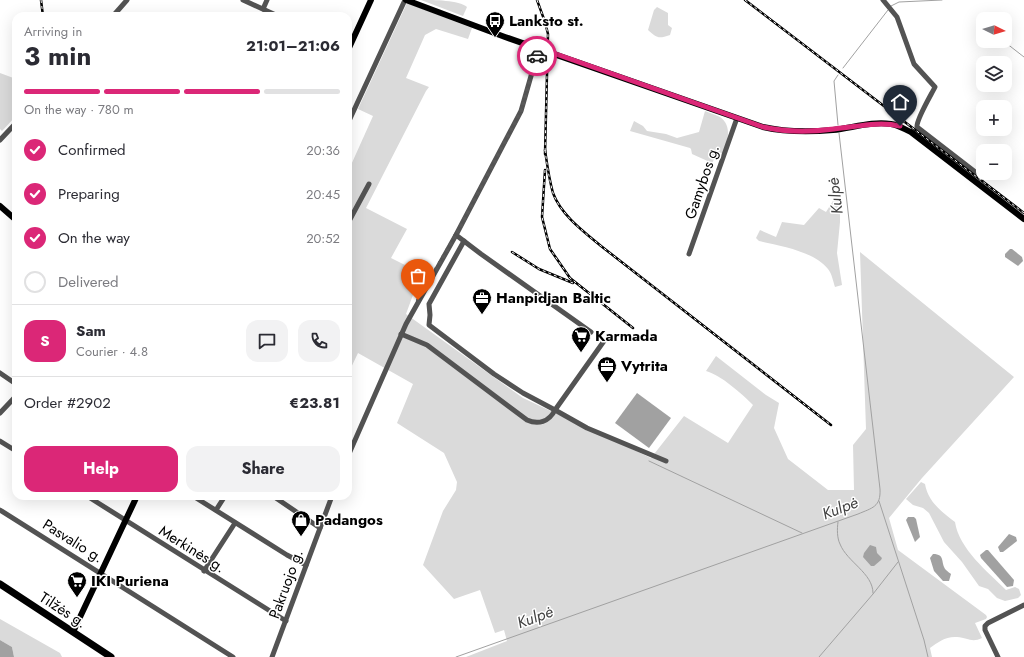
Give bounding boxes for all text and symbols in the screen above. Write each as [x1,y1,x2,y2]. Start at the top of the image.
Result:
bus stop icon: Lanksto st. [484,10,506,38]
place label: Lanksto st. [509,10,584,32]
north arrow [976,12,1012,48]
map controls [976,12,1012,180]
text: Arriving in [24,22,82,41]
text: 21:01–21:06 [246,35,340,57]
courier [517,36,557,76]
text: 3 min [24,37,91,75]
icon: car [526,45,548,67]
button: layers [976,56,1012,92]
pin [883,85,917,126]
icon: home [889,91,911,113]
text: On the way · 780 m [24,100,134,119]
button: + [976,100,1012,136]
icon: check [24,139,46,161]
text: Confirmed [58,139,126,161]
text: 20:36 [306,141,340,160]
street label: Gamybos g. [679,142,725,222]
button: − [976,144,1012,180]
water label: Kulpė [821,176,849,216]
icon: check [24,183,46,205]
text: Preparing [58,183,120,205]
text: 20:45 [306,185,340,204]
icon: check [24,227,46,249]
text: On the way [58,227,130,249]
text: 20:52 [306,229,340,248]
pin [401,259,435,300]
icon: bag [407,265,429,287]
text: Delivered [58,271,119,293]
office icon: Hanpidjan Baltic [471,287,493,315]
place label: Hanpidjan Baltic [496,287,611,309]
text: Sam [76,320,106,342]
button: chat [246,320,288,362]
button: phone [298,320,340,362]
supermarket icon: Karmada [570,325,592,353]
place label: Karmada [595,325,657,347]
text: S [40,330,50,352]
text: Courier · 4.8 [76,342,148,361]
office icon: Vytrita [596,355,618,383]
place label: Vytrita [620,355,668,377]
text: Order #2902 [24,392,111,414]
text: €23.81 [289,392,340,414]
button: Help [24,446,178,492]
button: Share [186,446,340,492]
water label: Kulpė [819,491,861,525]
shop icon: Padangos [290,509,312,537]
place label: Padangos [315,509,383,531]
street label: Pasvalio g. [38,514,108,568]
street label: Merkinės g. [154,520,230,578]
street label: Pakruojo g. [263,546,309,622]
supermarket icon: IKI Puriena [66,570,88,598]
place label: IKI Puriena [91,570,169,592]
street label: Tilžės g. [35,587,91,633]
water label: Kulpė [514,600,556,634]

